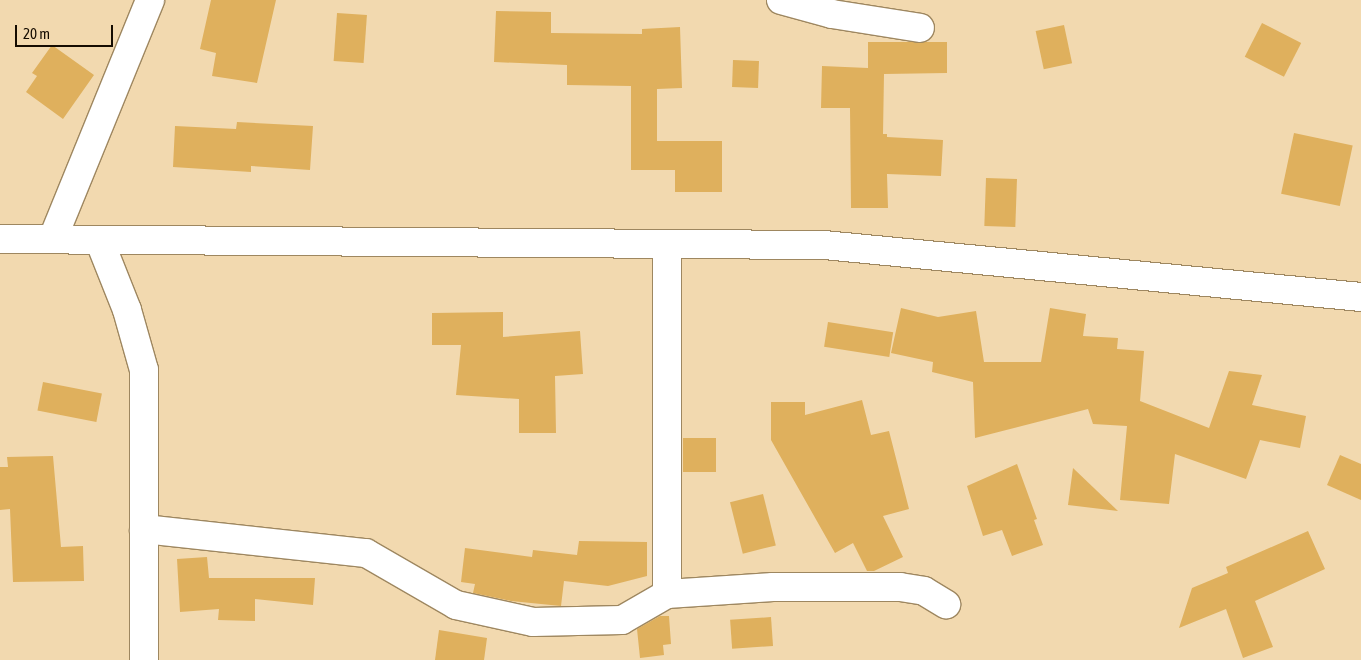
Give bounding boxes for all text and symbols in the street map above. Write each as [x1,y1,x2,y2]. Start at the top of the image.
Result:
scale bar [18,15,115,47]
text: 20 m [23,25,50,42]

